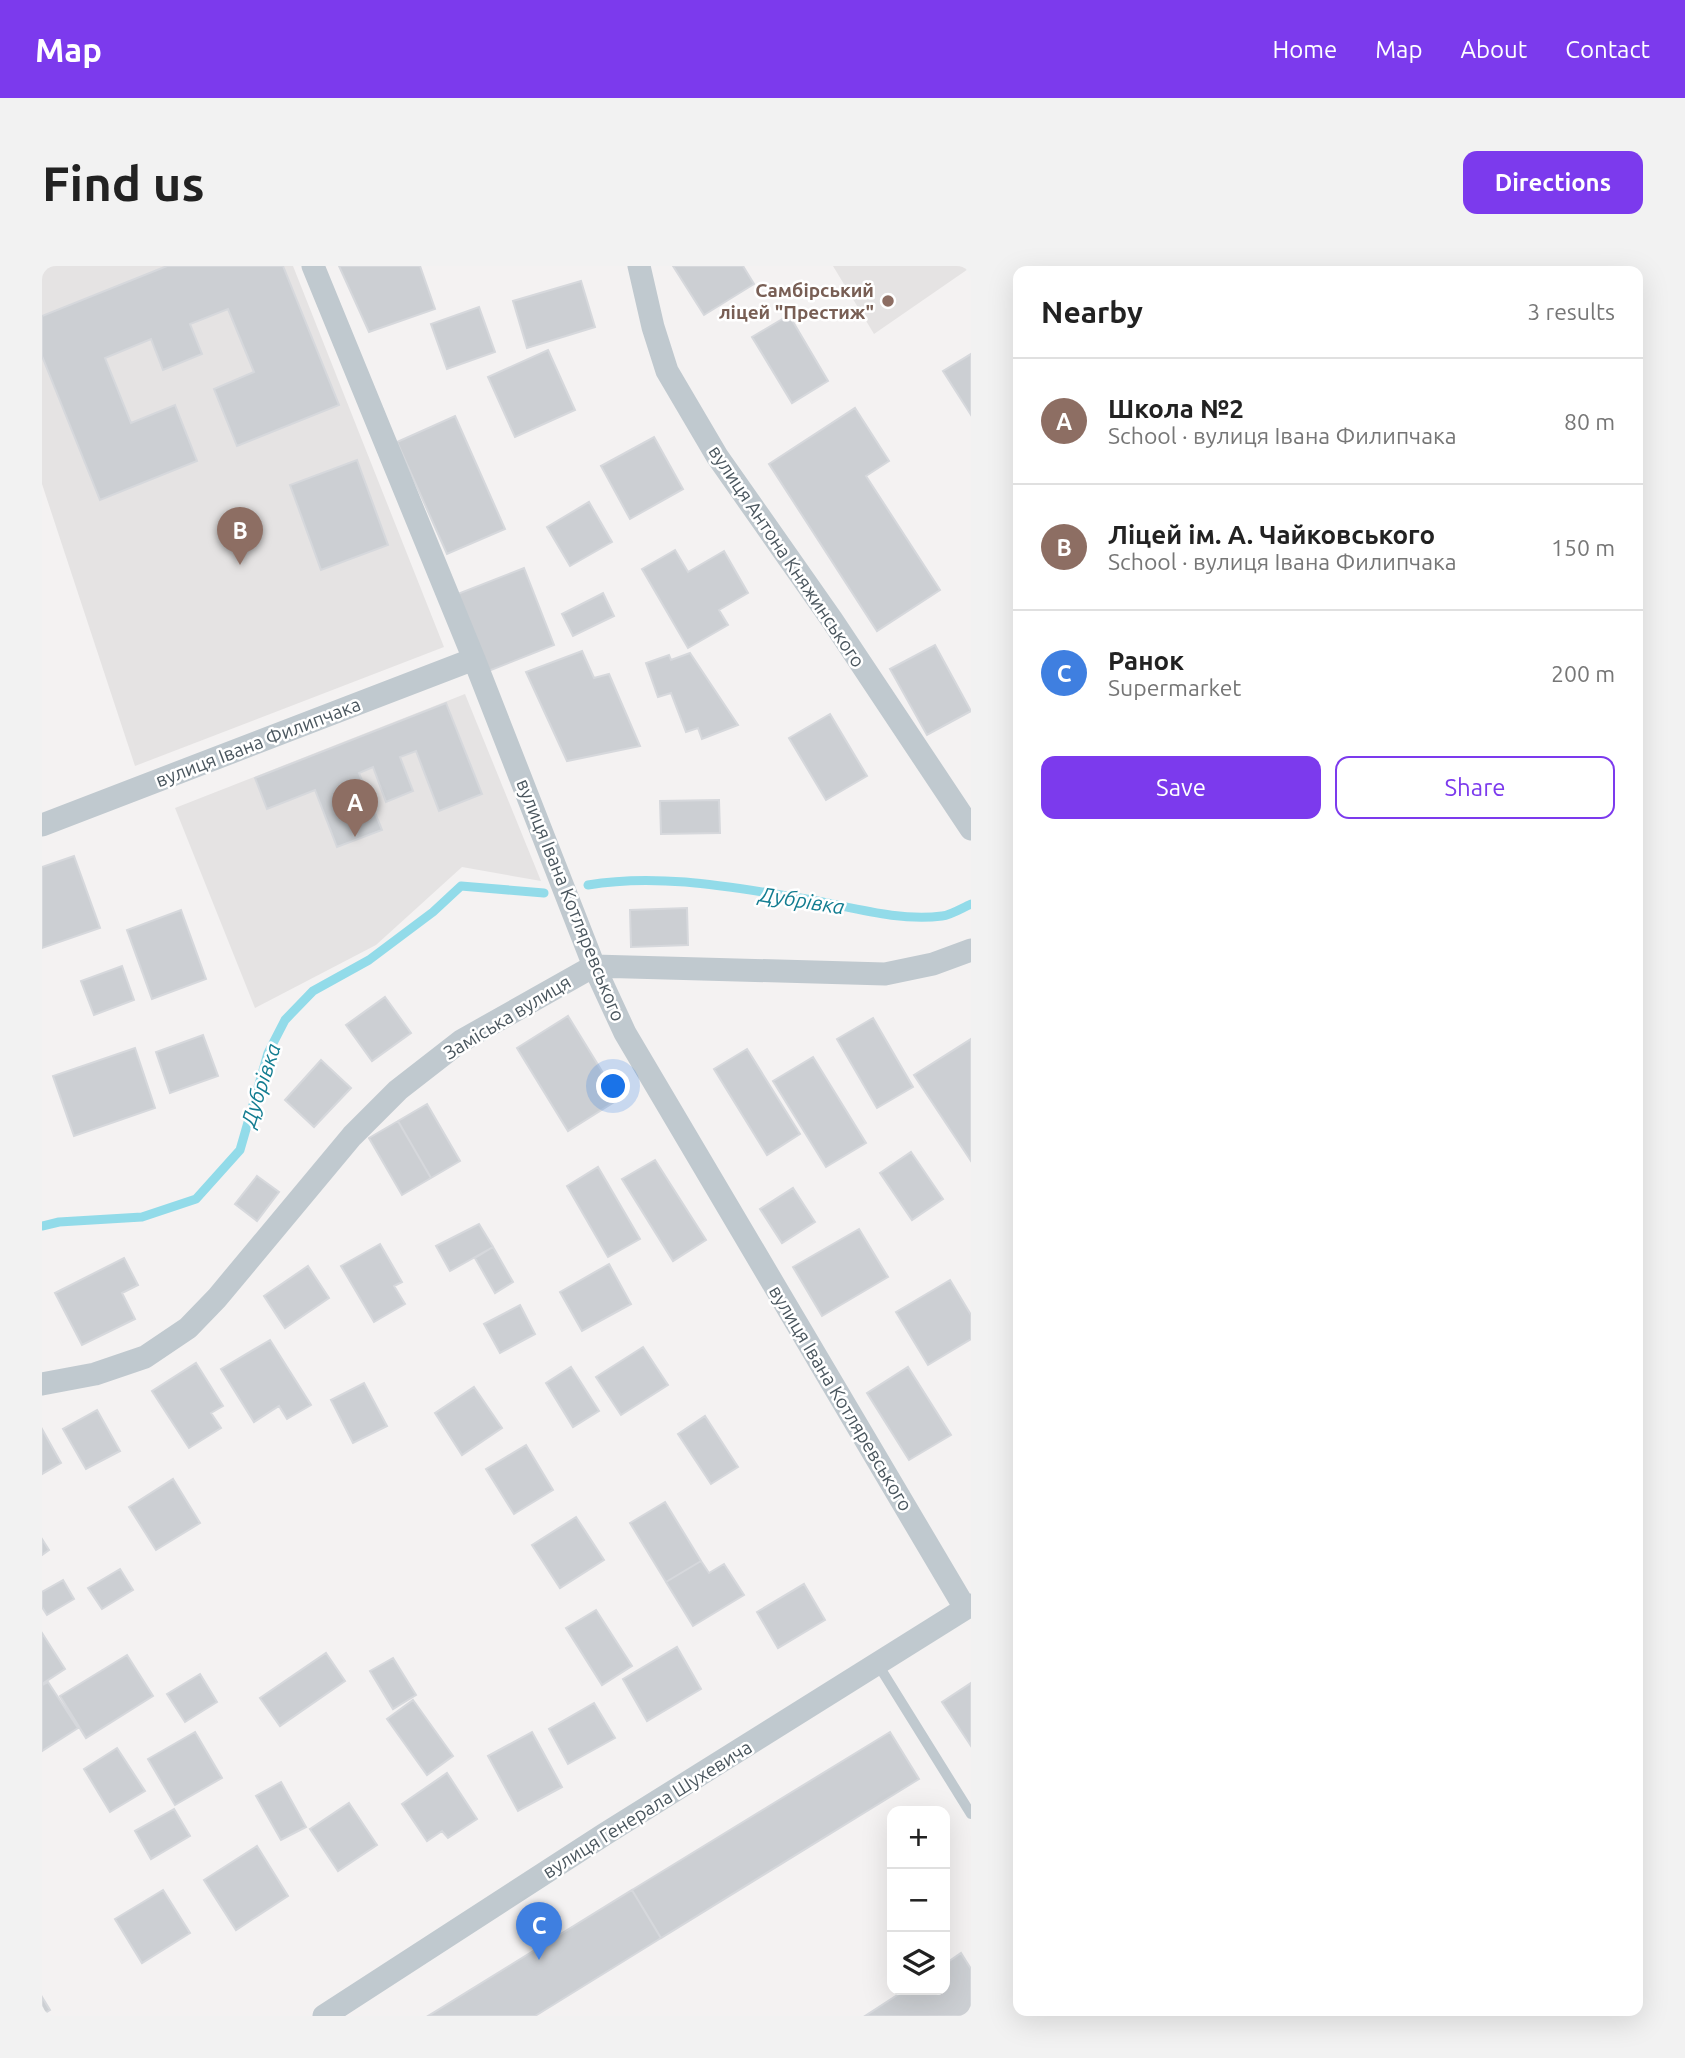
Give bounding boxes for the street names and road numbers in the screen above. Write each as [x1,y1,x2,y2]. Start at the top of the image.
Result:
street label: вулиця Антона Княжинського [704,441,870,671]
street label: вулиця Івана Филипчака [152,693,364,791]
street label: вулиця Івана Котляревського [512,776,630,1024]
street label: Заміська вулиця [439,970,575,1064]
street label: вулиця Івана Котляревського [765,1281,917,1515]
street label: вулиця Генерала Шухевича [538,1735,756,1883]

